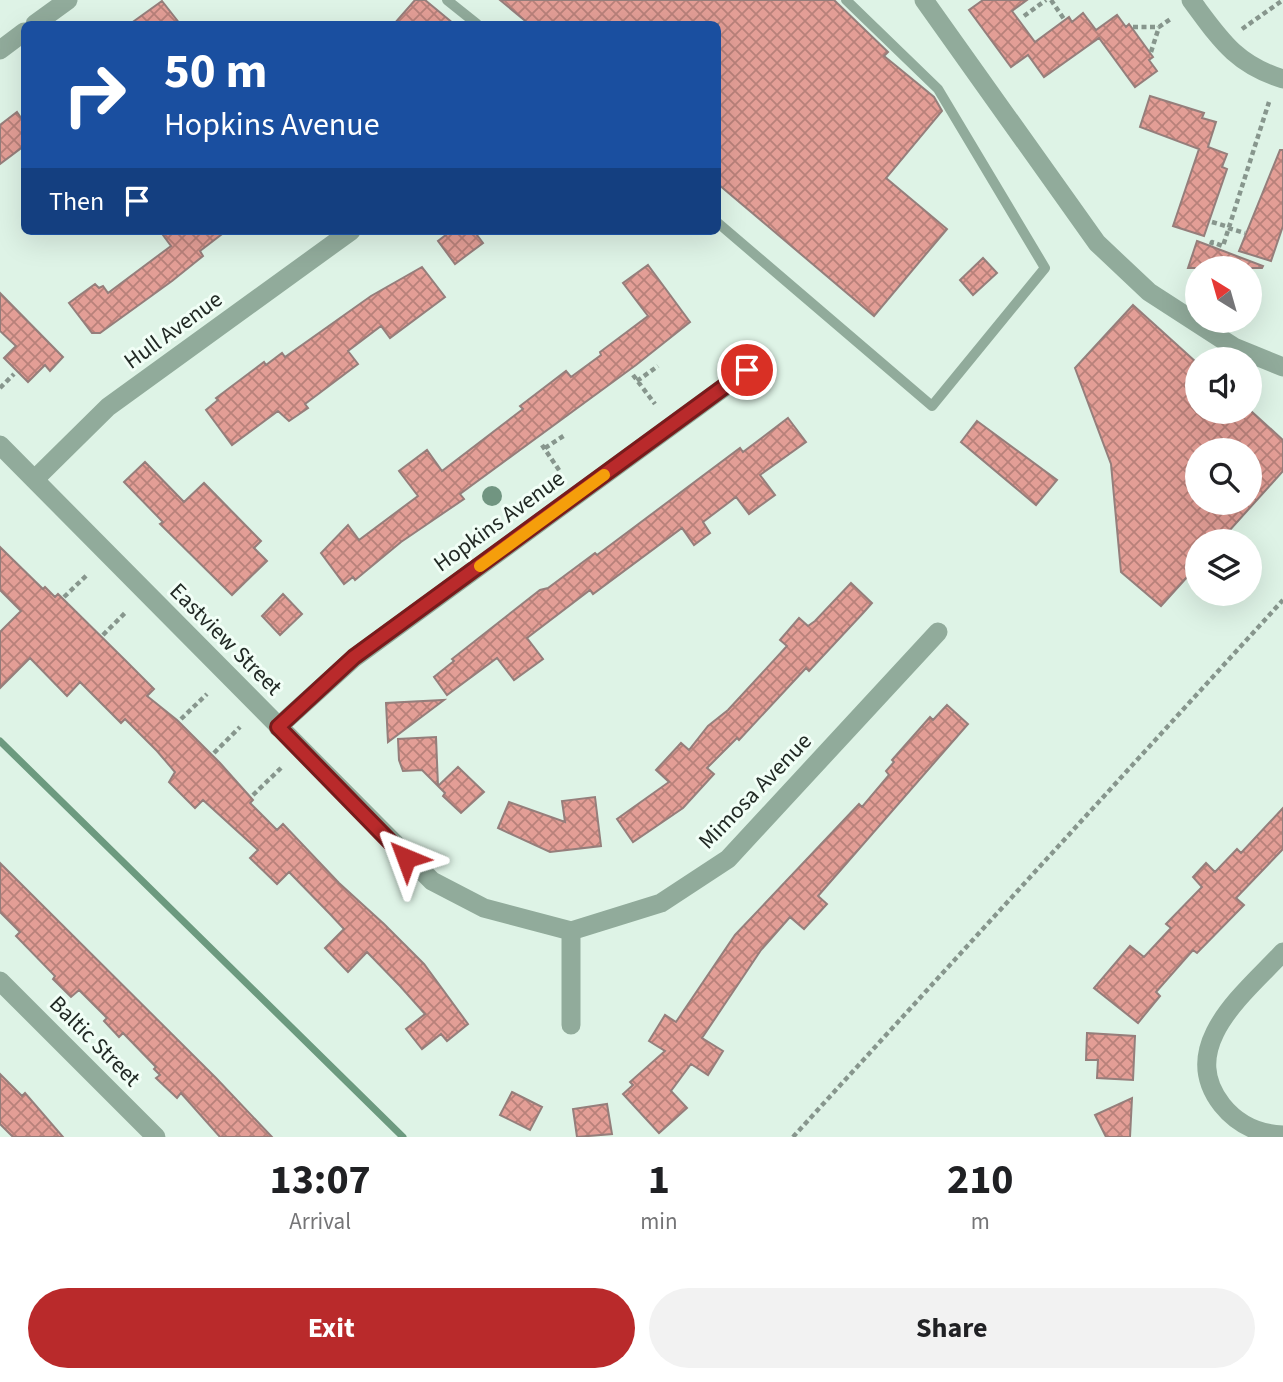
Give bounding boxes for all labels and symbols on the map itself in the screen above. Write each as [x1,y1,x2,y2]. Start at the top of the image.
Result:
north arrow [1185,256,1262,332]
street label: Hull Avenue [117,283,229,377]
pin [717,340,777,400]
street label: Hopkins Avenue [427,462,571,580]
street label: Eastview Street [162,575,290,703]
street label: Mimosa Avenue [691,725,819,857]
position arrow [369,821,443,895]
street label: Baltic Street [42,988,148,1094]

